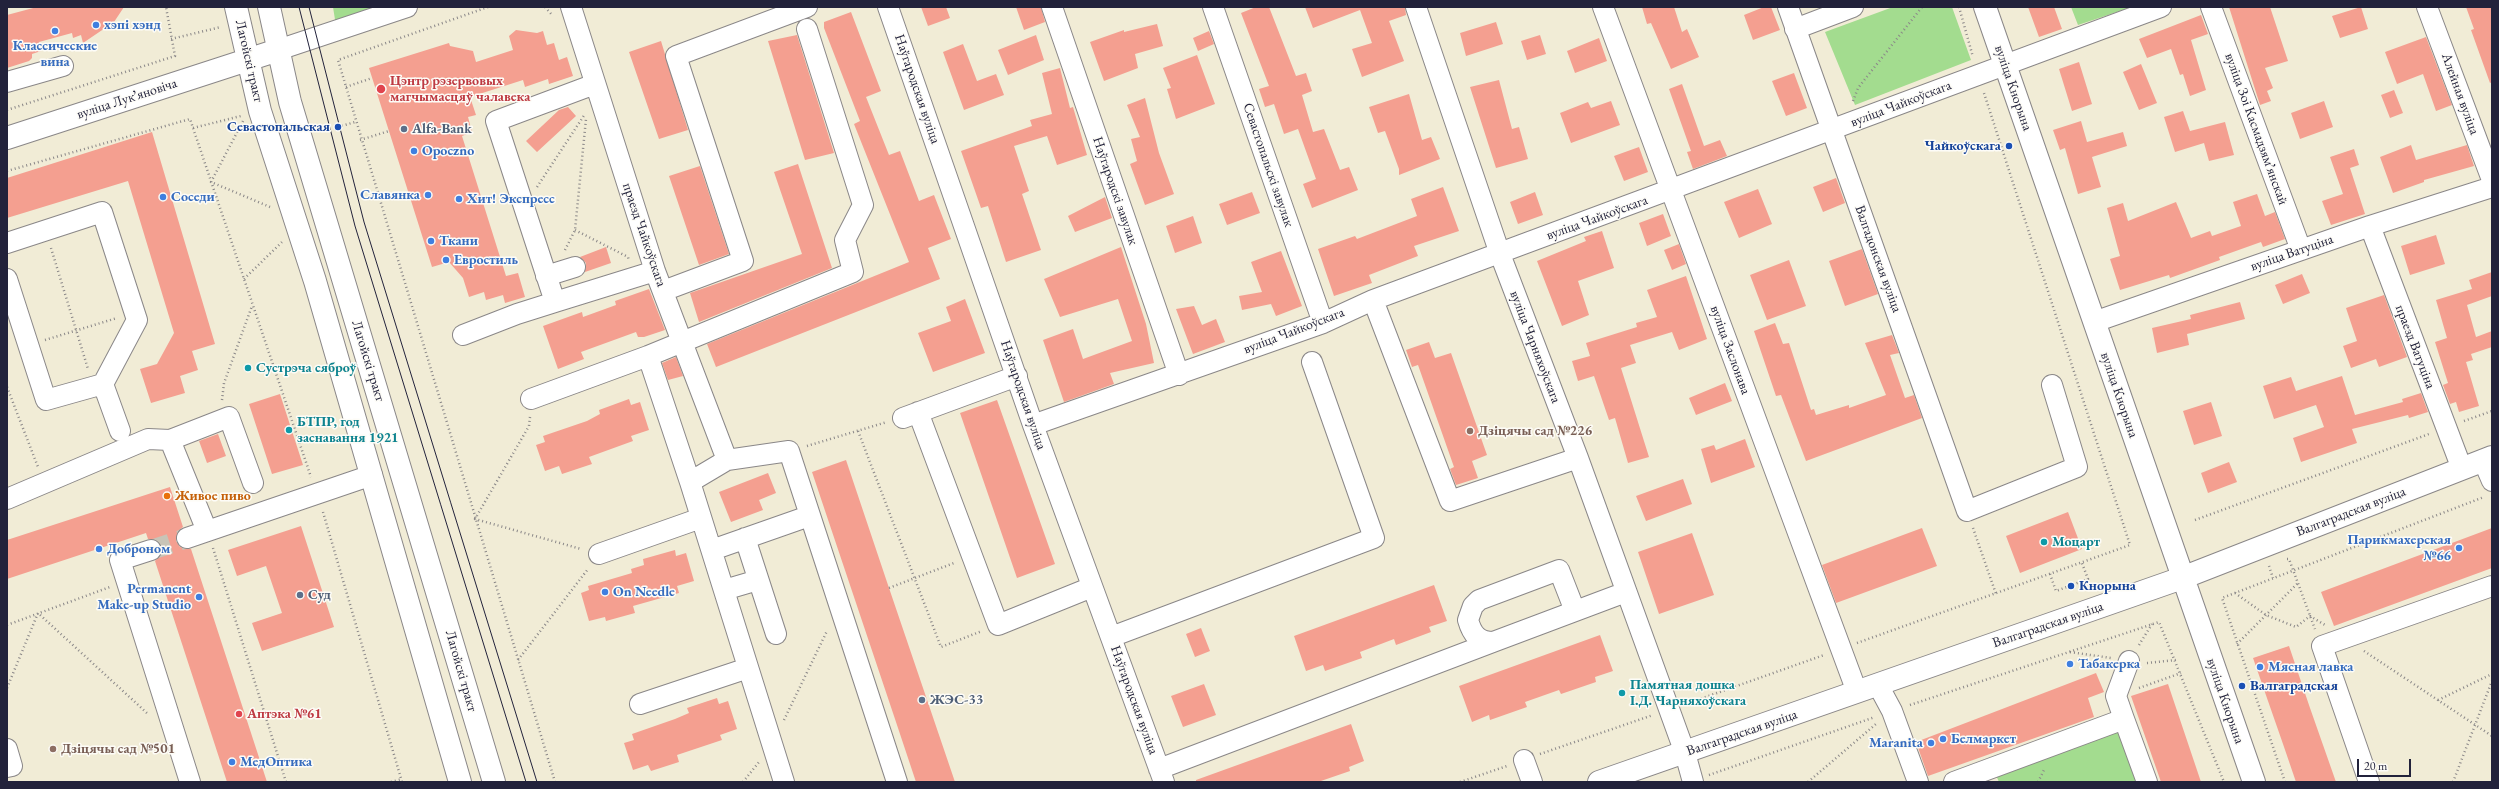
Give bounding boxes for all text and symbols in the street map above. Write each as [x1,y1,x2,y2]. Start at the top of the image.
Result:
place label: хэпі хэнд [104,17,161,33]
street label: Лагойскі тракт [231,18,267,104]
marker: хэпі хэнд [91,20,101,30]
marker: Классические вина [50,26,60,36]
street label: Наўгародская вуліца [890,32,944,146]
place label: Классические вина [13,38,97,70]
street label: вуліца Кнорына [1990,43,2036,133]
street label: вуліца Зоі Касмадзямʼянскай [2221,51,2291,207]
street label: Алейная вуліца [2437,51,2483,137]
place label: Цэнтр рэзервовых магчымасцяў чалавека [390,73,530,106]
street label: вуліца Лукʼяновіча [75,75,179,123]
street label: вуліца Чайкоўскага [1848,77,1954,131]
marker: Цэнтр рэзервовых магчымасцяў чалавека [375,83,387,95]
street label: Севастопальскі завулак [1239,101,1297,229]
place label: Севастопальская [227,119,330,135]
place label: Alfa-Bank [412,121,472,137]
marker: Севастопальская [333,122,343,132]
marker: Alfa-Bank [399,124,409,134]
street label: Наўгародскі завулак [1089,135,1141,247]
place label: Чайкоўскага [1925,138,2001,154]
marker: Чайкоўскага [2004,141,2014,151]
place label: Opoczno [422,143,474,159]
marker: Opoczno [409,146,419,156]
street label: праезд Чайкоўскага [618,181,670,289]
place label: Славянка [360,187,420,203]
place label: Соседи [171,189,215,205]
marker: Славянка [423,190,433,200]
place label: Хит! Экспресс [467,191,555,207]
marker: Соседи [158,192,168,202]
street label: вуліца Чайкоўскага [1544,192,1650,244]
marker: Хит! Экспресс [454,194,464,204]
street label: Валгадонская вуліца [1851,203,1905,315]
street label: вуліца Ватуціна [2248,231,2336,275]
place label: Ткани [439,233,478,249]
marker: Ткани [426,236,436,246]
place label: Евростиль [454,252,518,268]
marker: Евростиль [441,255,451,265]
street label: вуліца Чарняхоўскага [1506,288,1564,406]
street label: вуліца Заслонава [1706,303,1754,397]
street label: праезд Ватуціна [2391,303,2439,391]
street label: вуліца Чайкоўскага [1241,304,1347,358]
street label: Лагойскі тракт [348,318,388,404]
street label: Наўгародская вуліца [996,338,1050,452]
street label: вуліца Кнорына [2096,350,2142,440]
place label: Сустрэча сяброў [256,360,356,376]
marker: Сустрэча сяброў [243,363,253,373]
place label: БТПР, год заснавання 1921 [297,414,398,446]
place label: Дзіцячы сад №226 [1478,423,1592,439]
marker: БТПР, год заснавання 1921 [284,425,294,435]
marker: Дзіцячы сад №226 [1465,426,1475,436]
street label: Валгаградская вуліца [2294,483,2408,541]
place label: Живое пиво [175,488,251,504]
marker: Живое пиво [162,491,172,501]
place label: Парикмахерская №66 [2347,532,2451,564]
place label: Моцарт [2052,534,2100,550]
marker: Моцарт [2039,537,2049,547]
place label: Доброном [107,541,170,557]
marker: Парикмахерская №66 [2454,543,2464,553]
marker: Доброном [94,544,104,554]
place label: Кнорына [2079,578,2136,594]
place label: Permanent Make-up Studio [97,581,191,614]
marker: Кнорына [2066,581,2076,591]
place label: On Needle [613,584,675,600]
place label: Суд [308,587,331,603]
marker: On Needle [600,587,610,597]
marker: Суд [295,590,305,600]
marker: Permanent Make-up Studio [194,592,204,602]
street label: Валгаградская вуліца [1990,598,2106,652]
street label: Лагойскі тракт [441,628,481,714]
street label: Наўгародская вуліца [1106,643,1162,757]
place label: Табакерка [2078,656,2140,672]
street label: вуліца Кнорына [2202,656,2248,746]
marker: Табакерка [2065,659,2075,669]
place label: Мясная лавка [2268,659,2353,675]
marker: Мясная лавка [2255,662,2265,672]
place label: Памятная дошка І.Д. Чарняхоўскага [1630,677,1746,710]
place label: Валгаградская [2250,678,2338,694]
marker: Валгаградская [2237,681,2247,691]
marker: Памятная дошка І.Д. Чарняхоўскага [1617,688,1627,698]
place label: ЖЭС-33 [930,692,983,708]
marker: ЖЭС-33 [917,695,927,705]
place label: Аптэка №61 [247,706,322,722]
street label: Валгаградская вуліца [1684,706,1800,760]
marker: Аптэка №61 [234,709,244,719]
place label: Белмаркет [1951,731,2016,747]
marker: Белмаркет [1938,734,1948,744]
place label: Maranita [1869,735,1923,751]
marker: Maranita [1926,738,1936,748]
place label: Дзіцячы сад №501 [61,741,175,757]
marker: Дзіцячы сад №501 [48,744,58,754]
scale bar [2359,751,2413,777]
place label: МедОптика [240,754,312,770]
marker: МедОптика [227,757,237,767]
text: 20 m [2364,758,2387,774]

